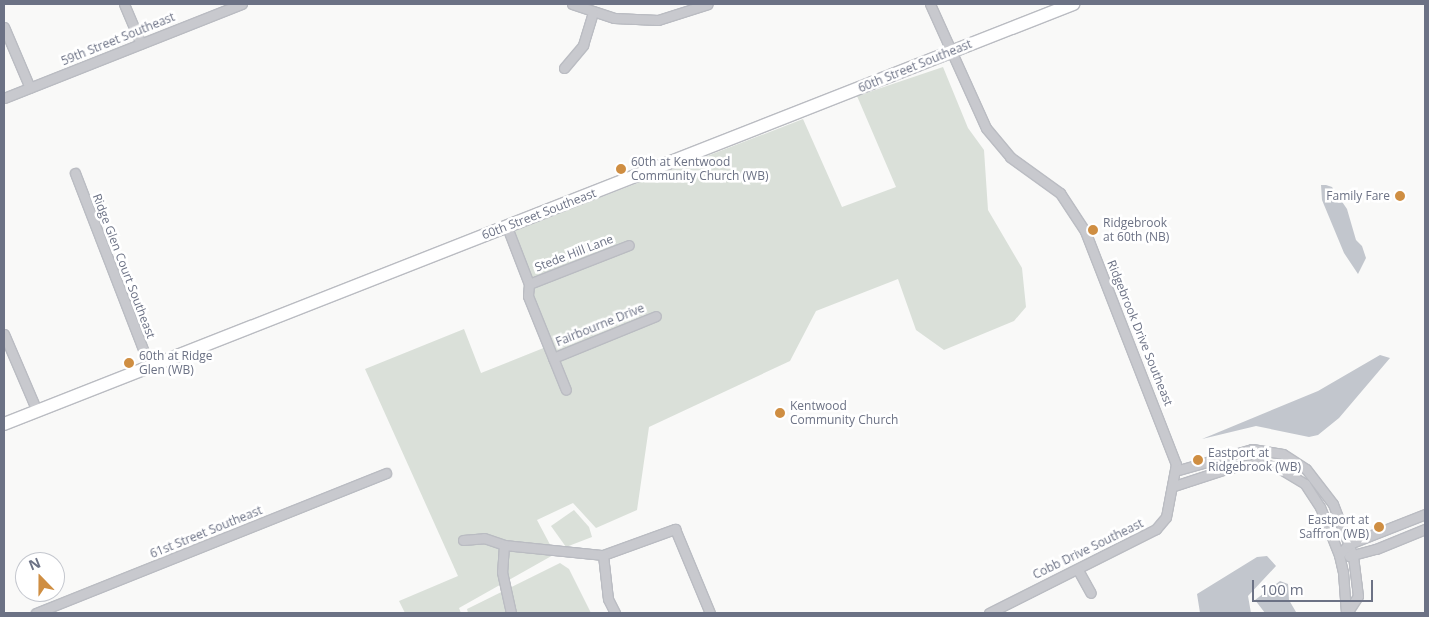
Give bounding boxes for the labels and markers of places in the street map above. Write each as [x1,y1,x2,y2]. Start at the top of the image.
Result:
place label: 60th at Kentwood Community Church (WB) [631,155,768,183]
marker: 60th at Kentwood Community Church (WB) [615,163,627,175]
place label: Family Fare [1326,189,1390,203]
marker: Family Fare [1394,190,1406,202]
place label: Ridgebrook at 60th (NB) [1103,216,1169,244]
marker: Ridgebrook at 60th (NB) [1087,224,1099,236]
place label: 60th at Ridge Glen (WB) [139,349,213,377]
marker: 60th at Ridge Glen (WB) [123,357,135,369]
place label: Kentwood Community Church [790,399,898,427]
marker: Kentwood Community Church [774,407,786,419]
place label: Eastport at Ridgebrook (WB) [1208,446,1301,474]
marker: Eastport at Ridgebrook (WB) [1192,454,1204,466]
place label: Eastport at Saffron (WB) [1299,513,1369,541]
marker: Eastport at Saffron (WB) [1373,521,1385,533]

